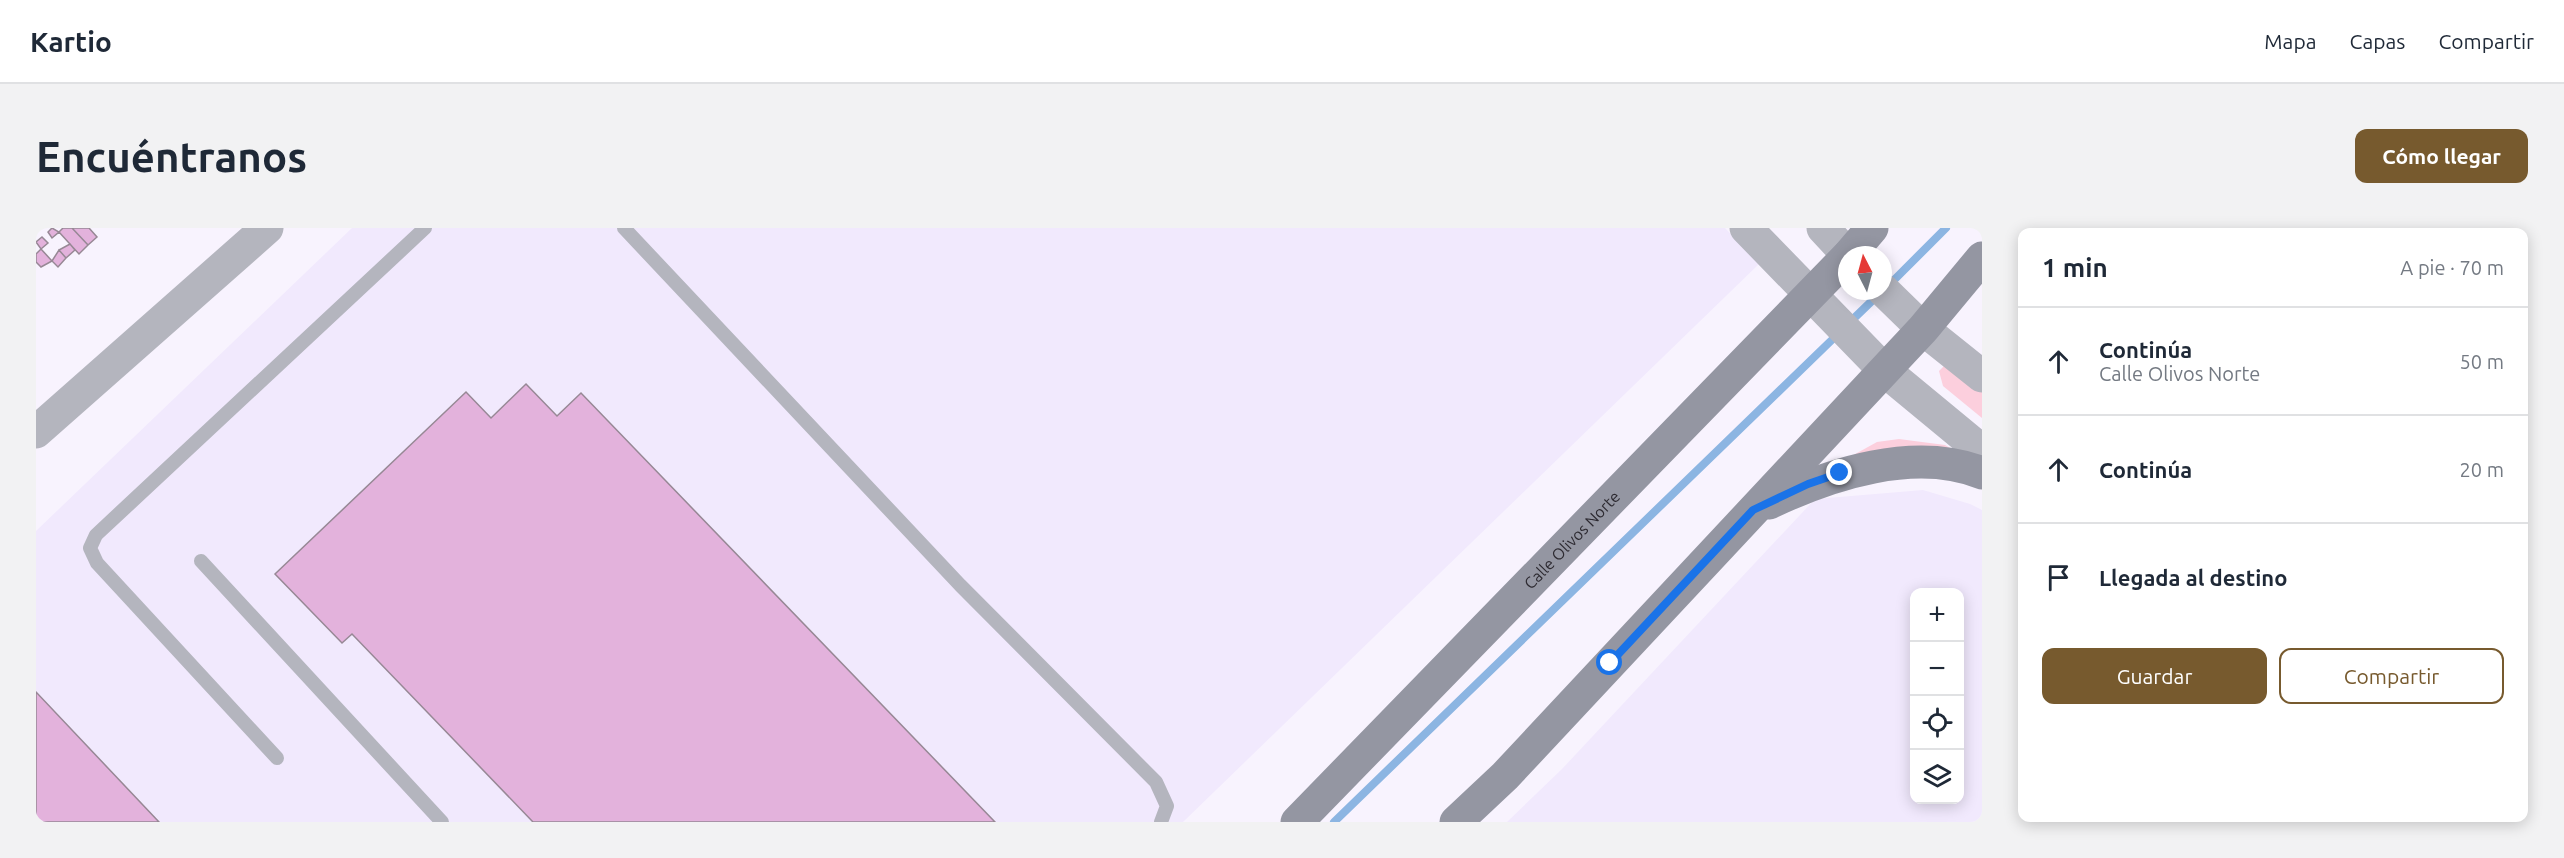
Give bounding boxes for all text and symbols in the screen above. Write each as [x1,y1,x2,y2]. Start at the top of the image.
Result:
text: Kartio [30,26,112,57]
text: Mapa [2264,29,2316,53]
text: Capas [2349,29,2405,53]
text: Compartir [2438,29,2534,53]
button: Cómo llegar [2355,129,2528,183]
text: Encuéntranos [36,133,307,180]
north arrow [1838,246,1892,300]
text: 1 min [2042,253,2108,282]
text: A pie · 70 m [2400,256,2504,279]
text: Continúa [2099,337,2192,362]
icon: ahead [2042,345,2075,378]
text: 50 m [2460,350,2504,373]
text: Calle Olivos Norte [2099,362,2260,385]
icon: ahead [2042,453,2075,486]
text: Continúa [2099,457,2192,482]
text: 20 m [2460,458,2504,481]
route end [1826,459,1852,485]
street label: Calle Olivos Norte [1520,487,1623,592]
icon: arrive [2042,561,2075,594]
text: Llegada al destino [2099,565,2287,590]
map controls [1910,588,1964,804]
button: + [1910,588,1964,642]
button: − [1910,642,1964,696]
button: Guardar [2042,648,2267,704]
button: Compartir [2279,648,2504,704]
route start [1596,649,1622,675]
button: locate [1910,696,1964,750]
button: layers [1910,750,1964,804]

